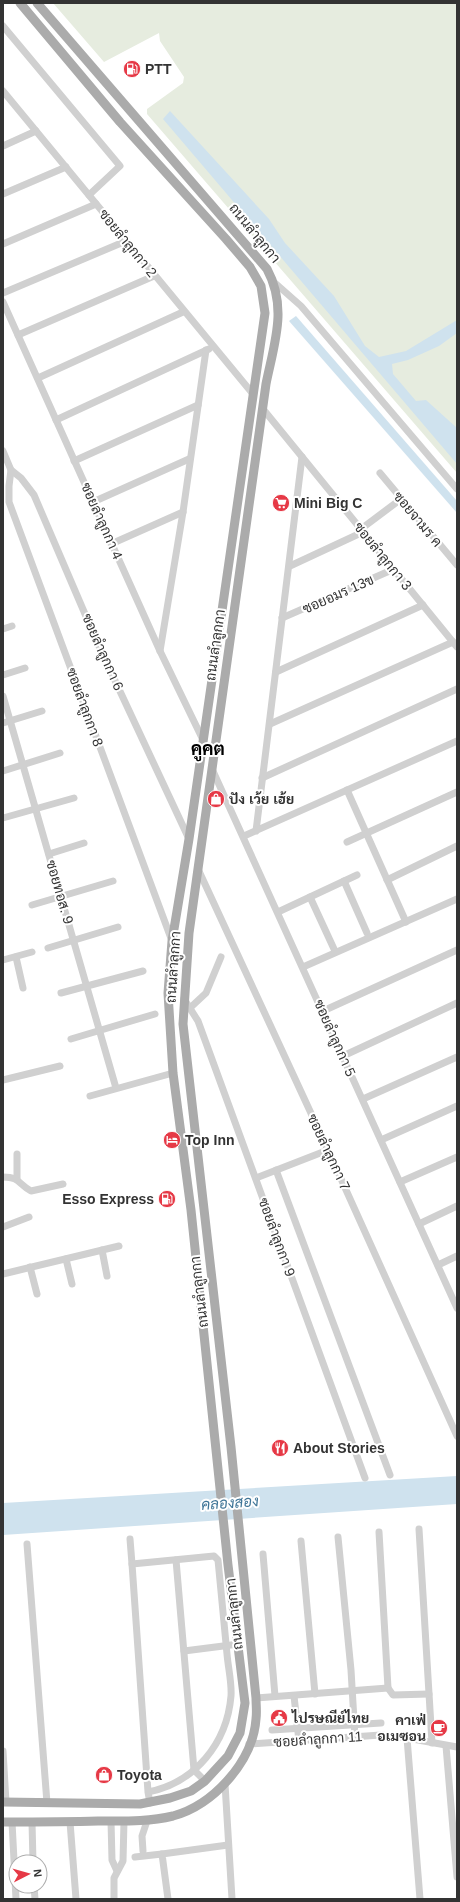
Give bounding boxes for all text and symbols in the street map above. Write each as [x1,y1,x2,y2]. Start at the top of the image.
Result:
fuel station icon: PTT [122,59,142,79]
place label: PTT [145,61,172,77]
street label: ถนนลำลูกกา [225,200,284,267]
street label: ซอยลำลูกกา 2 [94,206,160,282]
street label: ซอยลำลูกกา 4 [76,480,126,563]
street label: ซอยจามร ค [390,488,446,550]
supermarket icon: Mini Big C [271,493,291,513]
place label: Mini Big C [294,495,362,511]
street label: ซอยลำลูกกา 3 [349,519,415,595]
street label: ซอยอมร 13ข [300,571,376,617]
street label: ถนนลำลูกกา [202,608,230,682]
street label: ซอยลำลูกกา 6 [77,611,127,694]
street label: ซอยลำลูกกา 8 [61,666,107,749]
district label: คูคต [191,739,225,762]
shop icon: ปัง เว้ย เฮ้ย [206,789,226,809]
place label: ปัง เว้ย เฮ้ย [229,791,294,807]
street label: ซอยทอส. 9 [43,858,77,926]
street label: ถนนลำลูกกา [163,931,185,1004]
street label: ซอยลำลูกกา 5 [309,997,359,1080]
street label: ซอยลำลูกกา 7 [303,1111,354,1194]
hotel icon: Top Inn [162,1130,182,1150]
place label: Top Inn [185,1132,235,1148]
fuel station icon: Esso Express [157,1189,177,1209]
place label: Esso Express [62,1191,154,1207]
street label: ซอยลำลูกกา 9 [253,1196,299,1279]
street label: ถนนลำลูกกา [187,1255,213,1329]
restaurant icon: About Stories [270,1438,290,1458]
place label: About Stories [293,1440,385,1456]
water label: คลองสอง [201,1492,260,1513]
street label: ถนนลำลูกกา [222,1577,248,1651]
public building icon: ไปรษณีย์ไทย [269,1708,289,1728]
place label: ไปรษณีย์ไทย [291,1709,369,1726]
place label: คาเฟ่ อเมซอน [377,1712,426,1744]
cafe icon: คาเฟ่ อเมซอน [429,1718,449,1738]
street label: ซอยลำลูกกา 11 [273,1728,363,1752]
shop icon: Toyota [94,1765,114,1785]
place label: Toyota [117,1767,162,1783]
north arrow [8,1854,48,1894]
text: N [32,1868,44,1878]

